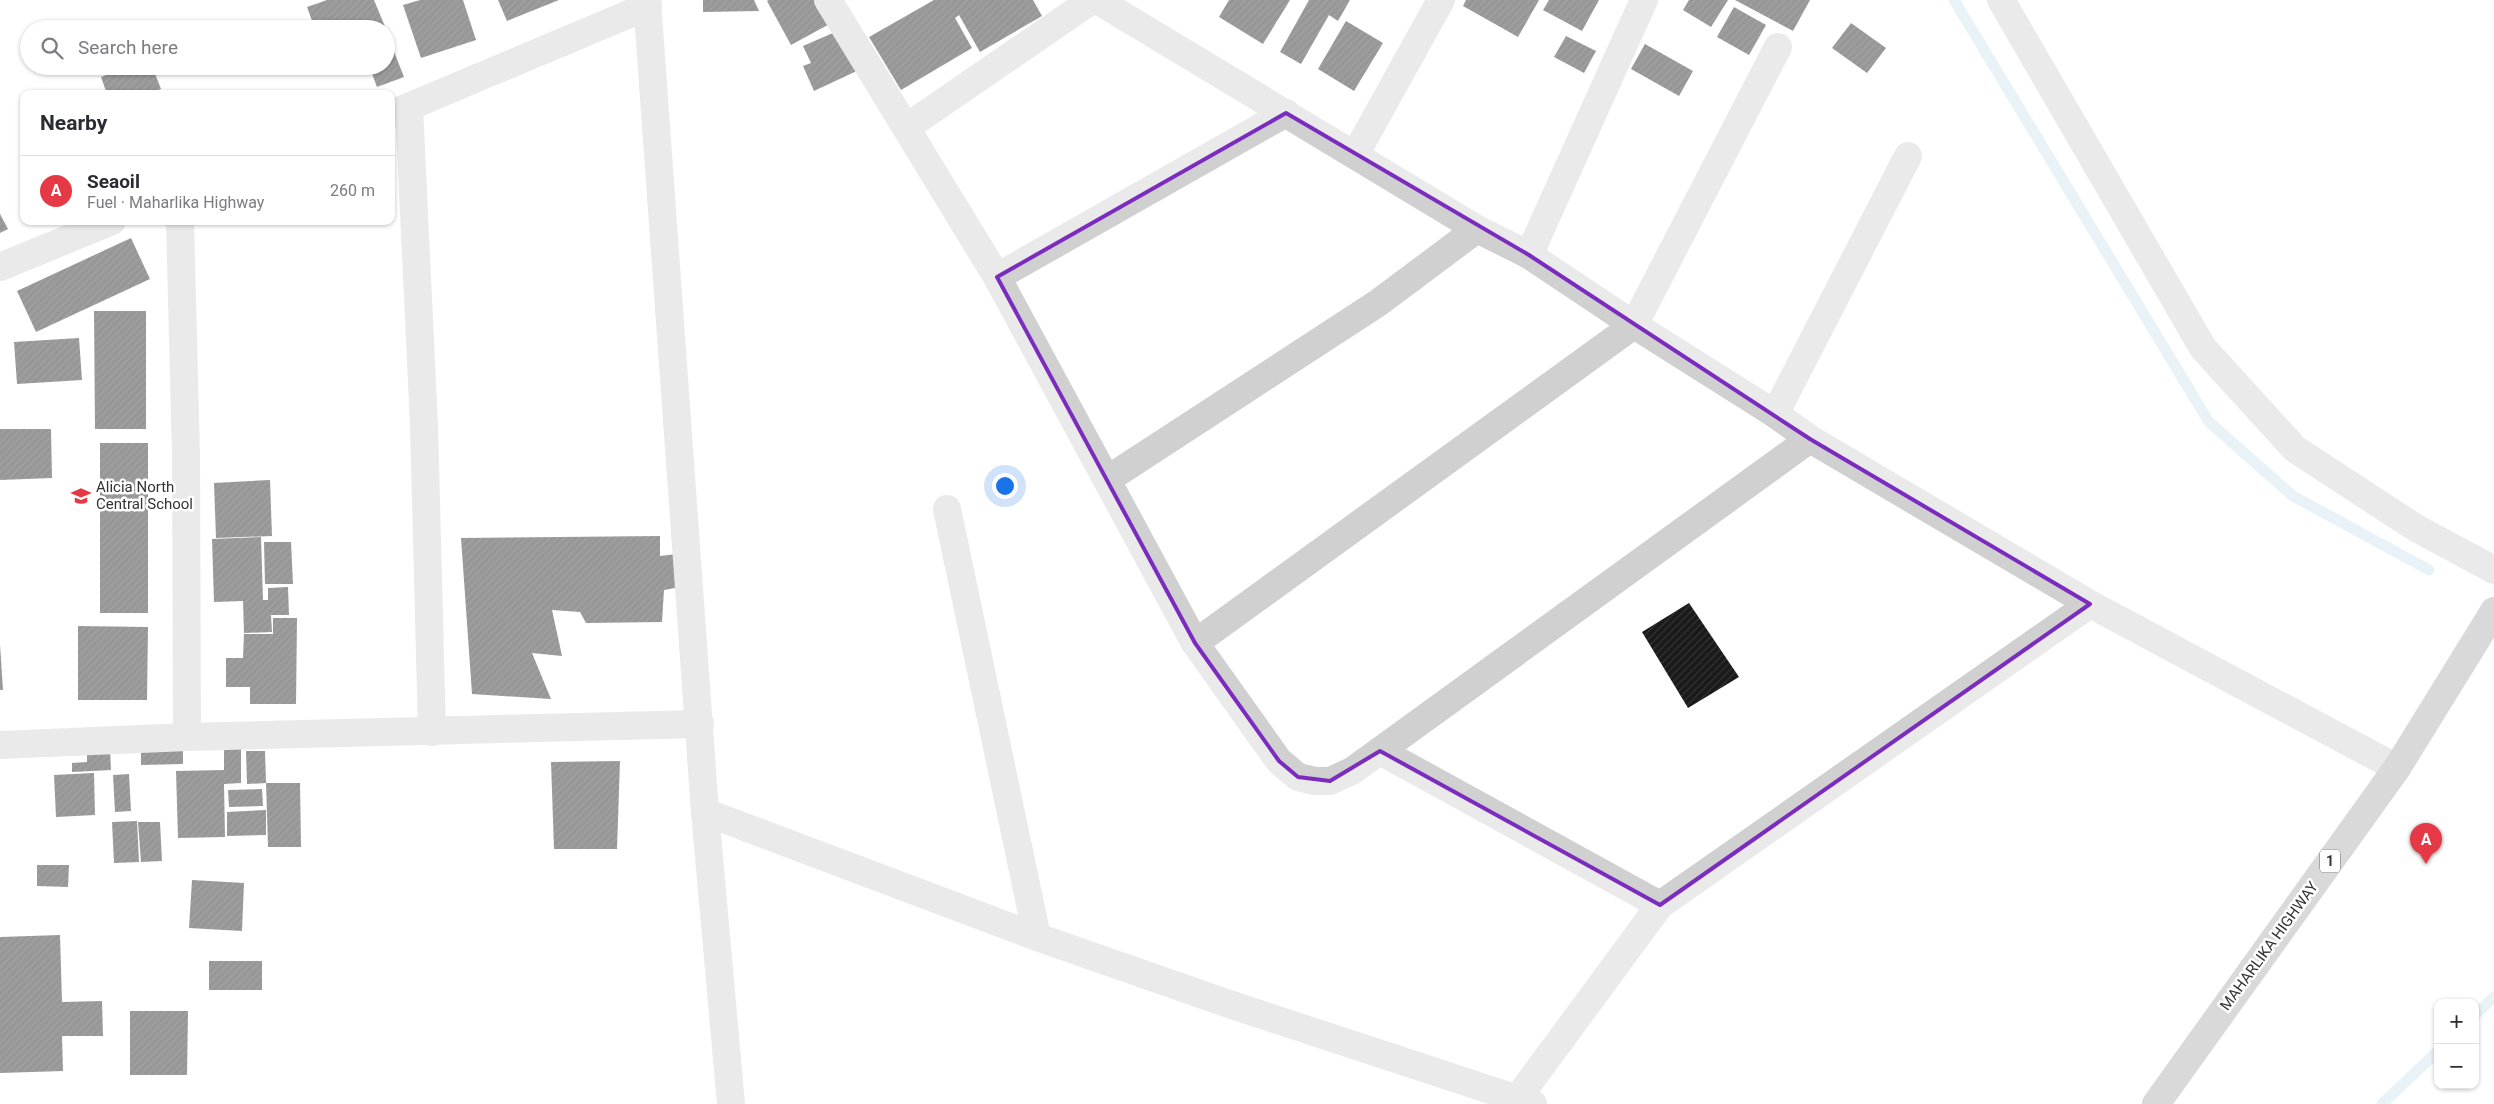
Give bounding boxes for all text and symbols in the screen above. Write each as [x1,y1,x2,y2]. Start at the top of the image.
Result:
search box [20,20,395,75]
icon: search [38,34,66,62]
text: Search here [78,36,178,59]
text: Nearby [40,111,107,135]
text: Seaoil [87,170,140,193]
text: A [51,181,61,200]
text: 260 m [330,181,375,200]
text: Fuel · Maharlika Highway [87,193,264,212]
your location [992,473,1018,499]
place label: Alicia North Central School [96,478,193,513]
school or university icon: Alicia North Central School [70,485,92,507]
pin: A [2410,823,2442,864]
road number: 1 [2320,849,2340,872]
street label: MAHARLIKA HIGHWAY [2216,878,2322,1014]
map controls [2434,999,2479,1089]
button: + [2434,999,2479,1044]
button: − [2434,1044,2479,1089]

